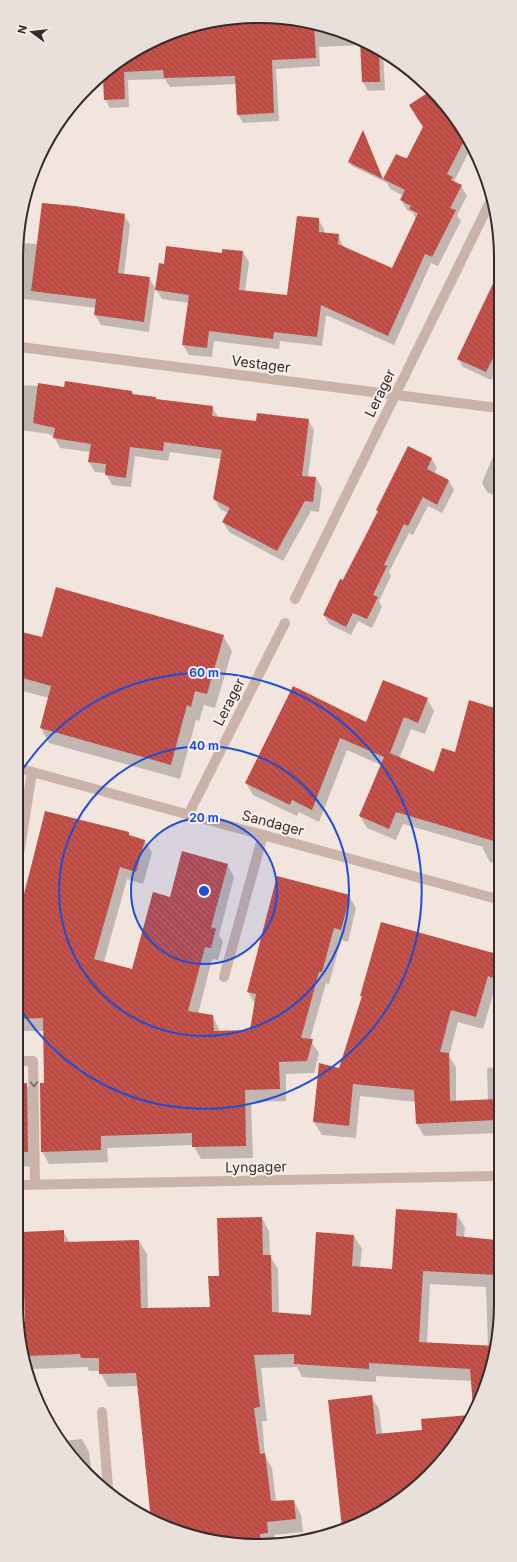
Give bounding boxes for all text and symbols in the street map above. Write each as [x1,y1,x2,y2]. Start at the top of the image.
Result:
north arrow [12,12,52,52]
text: N [14,24,30,35]
street label: Vestager [231,351,291,376]
street label: Lerager [361,366,398,420]
text: 60 m [189,665,219,680]
street label: Lerager [209,675,248,728]
text: 40 m [189,738,219,753]
street label: Sandager [240,806,306,839]
text: 20 m [189,810,219,825]
centre of rings [197,884,211,898]
one-way arrow [30,1081,38,1087]
street label: Lyngager [225,1157,287,1176]

